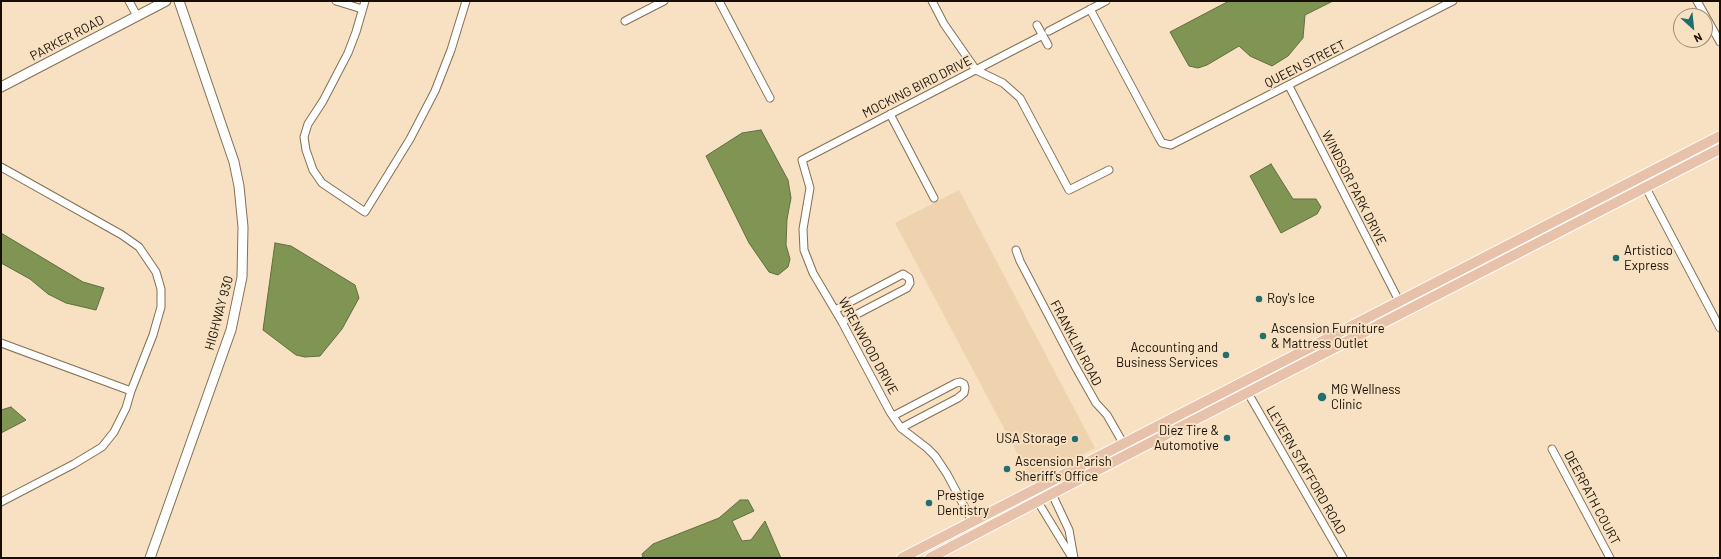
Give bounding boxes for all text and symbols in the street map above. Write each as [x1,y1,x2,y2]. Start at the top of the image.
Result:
north arrow [1673,8,1713,48]
street label: PARKER ROAD [27,12,107,64]
text: N [1692,31,1704,46]
street label: QUEEN STREET [1262,37,1348,91]
street label: MOCKING BIRD DRIVE [860,53,974,121]
street label: WINDSOR PARK DRIVE [1318,128,1390,248]
place label: Artistico Express [1624,243,1673,274]
marker: Artistico Express [1611,253,1621,263]
street label: HIGHWAY 930 [202,274,236,352]
place label: Roy's Ice [1267,291,1315,307]
marker: Roy's Ice [1254,294,1264,304]
street label: WRENWOOD DRIVE [835,295,901,397]
street label: FRANKLIN ROAD [1047,298,1105,388]
place label: Ascension Furniture & Mattress Outlet [1271,321,1385,352]
marker: Ascension Furniture & Mattress Outlet [1258,331,1268,341]
place label: Accounting and Business Services [1116,340,1218,371]
marker: Accounting and Business Services [1221,350,1231,360]
place label: MG Wellness Clinic [1331,382,1401,413]
marker: MG Wellness Clinic [1316,391,1328,403]
street label: LEVERN STAFFORD ROAD [1263,403,1349,537]
place label: Diez Tire & Automotive [1154,423,1219,454]
place label: USA Storage [996,431,1067,447]
marker: Diez Tire & Automotive [1222,433,1232,443]
marker: USA Storage [1070,434,1080,444]
street label: DEERPATH COURT [1561,448,1623,548]
place label: Ascension Parish Sheriff's Office [1015,454,1112,485]
marker: Ascension Parish Sheriff's Office [1002,464,1012,474]
place label: Prestige Dentistry [937,488,989,519]
marker: Prestige Dentistry [924,498,934,508]

